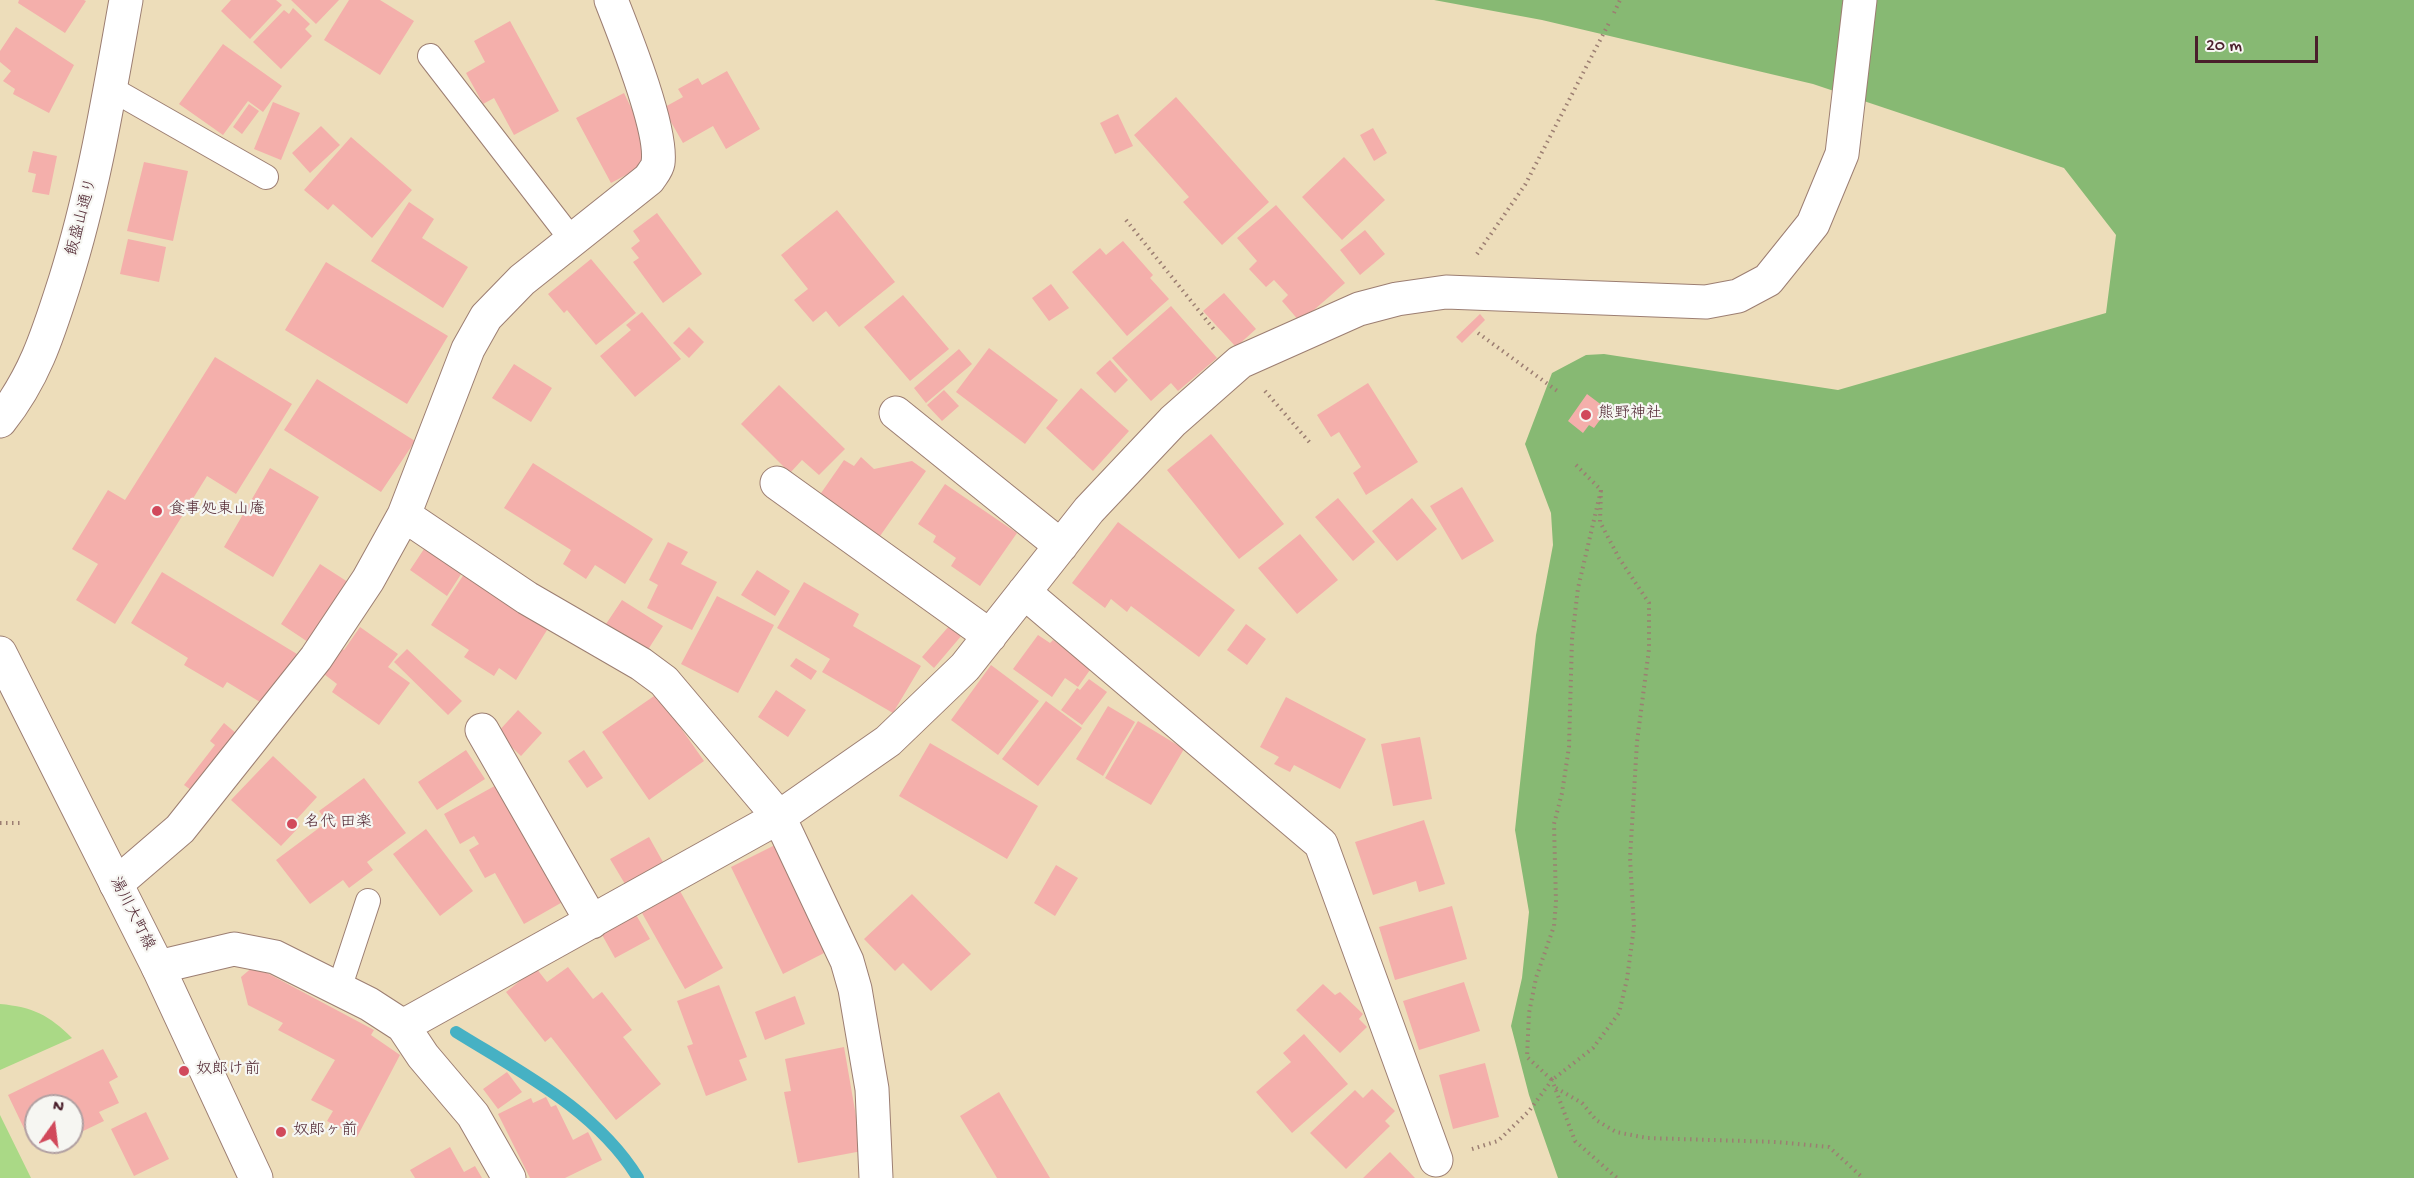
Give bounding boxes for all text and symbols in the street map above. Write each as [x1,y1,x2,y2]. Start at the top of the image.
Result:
scale bar [2198,24,2321,62]
text: 20 m [2206,36,2242,57]
street label: 飯盛山通り [63,176,103,258]
place label: 熊野神社 [1598,405,1662,425]
marker: 熊野神社 [1579,408,1593,422]
place label: 食事処東山庵 [169,501,265,521]
marker: 食事処東山庵 [150,504,164,518]
place label: 名代 田楽 [304,814,372,834]
marker: 名代 田楽 [285,817,299,831]
street label: 湯川大町線 [104,874,158,954]
place label: 奴郎け前 [196,1061,260,1081]
marker: 奴郎け前 [177,1064,191,1078]
north arrow [24,1094,84,1154]
text: N [51,1098,65,1118]
place label: 奴郎ヶ前 [293,1122,357,1142]
marker: 奴郎ヶ前 [274,1125,288,1139]

